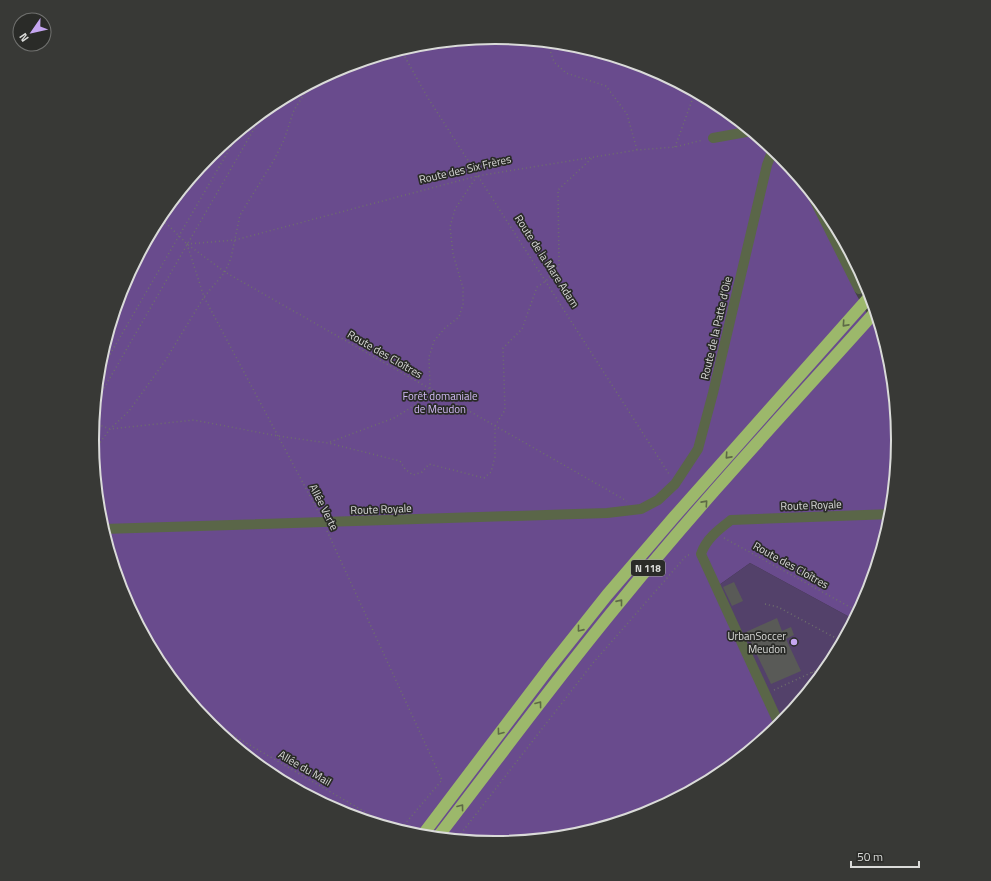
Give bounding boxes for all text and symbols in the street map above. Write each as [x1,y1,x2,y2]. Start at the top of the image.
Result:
north arrow [12,12,52,52]
text: N [15,30,32,45]
street label: Route des Six Frères [417,151,513,187]
street label: Route de la Mare Adam [511,211,583,311]
street label: Route de la Patte d'Oie [696,274,736,381]
one-way arrow [842,319,850,327]
street label: Route des Cloîtres [345,326,425,382]
park label: Forêt domaniale de Meudon [402,388,478,417]
one-way arrow [725,451,733,459]
street label: Allée Verte [306,481,343,533]
street label: Route Royale [780,496,842,514]
street label: Route Royale [350,500,412,518]
one-way arrow [700,500,707,508]
street label: Route des Cloîtres [750,538,832,592]
road number: N 118 [631,560,665,576]
one-way arrow [615,599,622,606]
one-way arrow [578,625,585,632]
place label: UrbanSoccer Meudon [727,628,786,657]
marker: UrbanSoccer Meudon [789,637,799,647]
one-way arrow [535,701,542,708]
one-way arrow [498,728,505,735]
street label: Allée du Mail [275,746,335,790]
one-way arrow [456,805,463,812]
scale bar [851,843,919,869]
text: 50 m [857,847,883,866]

